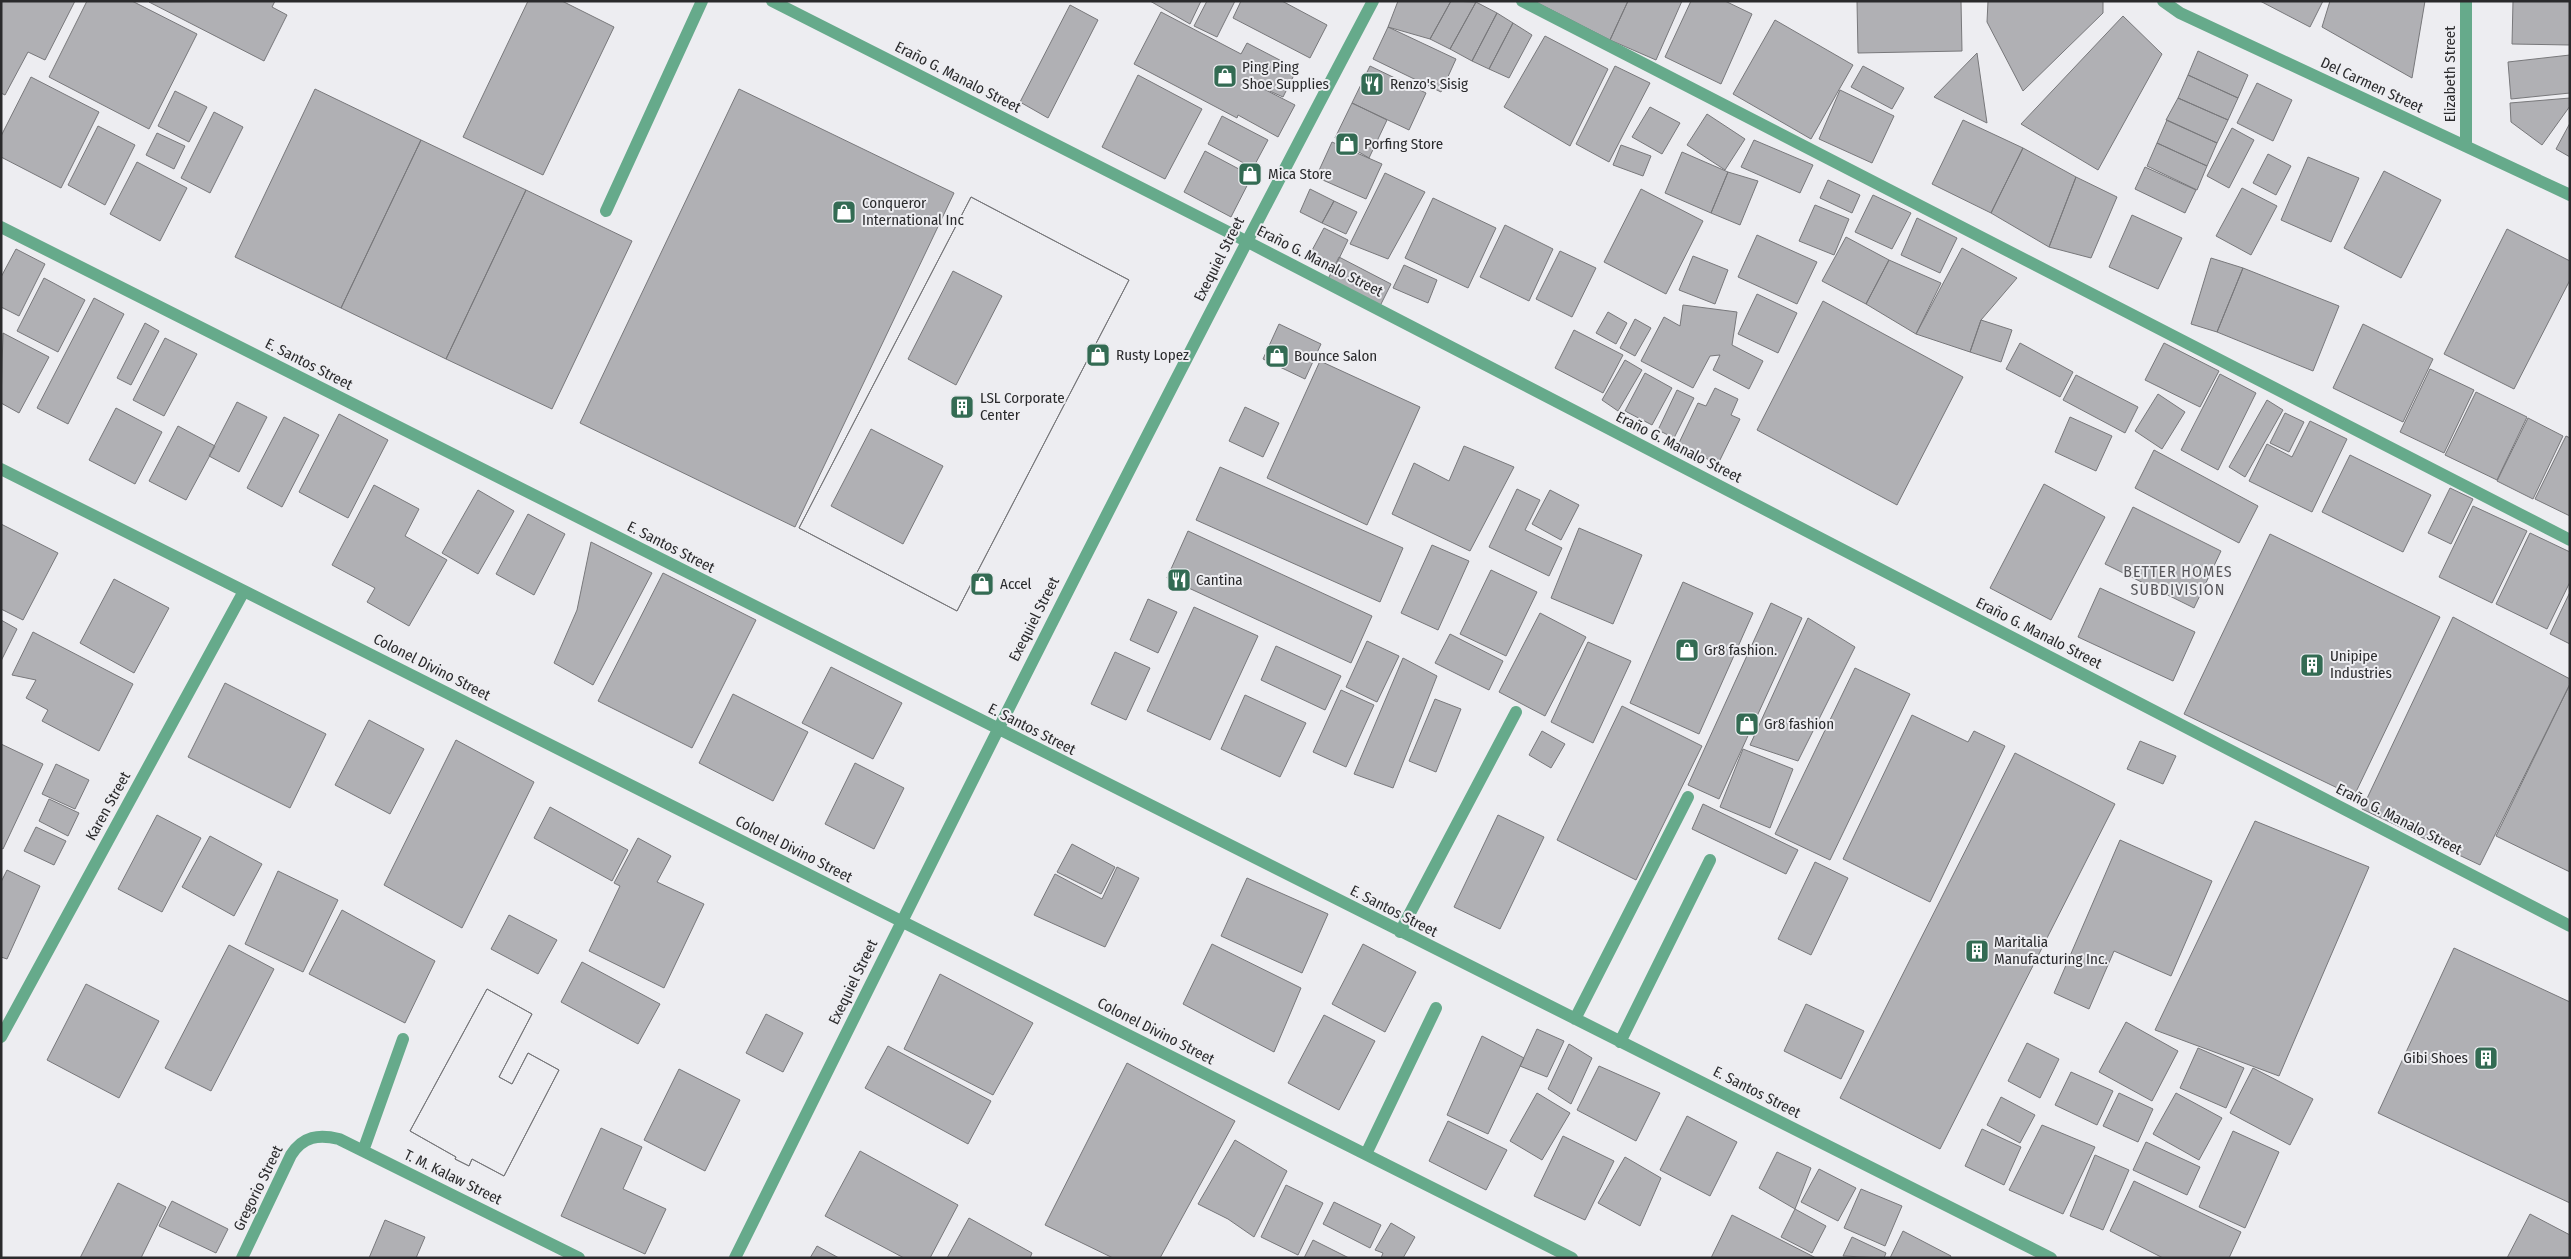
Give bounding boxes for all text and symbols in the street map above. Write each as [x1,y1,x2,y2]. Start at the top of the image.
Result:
street label: Elizabeth Street [2441,26,2459,122]
street label: Eraño G. Manalo Street [892,37,1024,117]
street label: Del Carmen Street [2318,53,2426,117]
place label: Ping Ping Shoe Supplies [1242,58,1329,93]
shop icon: Ping Ping Shoe Supplies [1212,63,1238,89]
restaurant icon: Renzo's Sisig [1359,71,1385,97]
place label: Renzo's Sisig [1390,75,1468,93]
shop icon: Porfing Store [1334,131,1360,157]
place label: Porfing Store [1364,135,1443,153]
shop icon: Mica Store [1237,161,1263,187]
place label: Mica Store [1268,165,1332,183]
place label: Conqueror International Inc [862,194,964,229]
shop icon: Conqueror International Inc [831,199,857,225]
street label: Exequiel Street [1190,214,1248,304]
street label: Eraño G. Manalo Street [1254,221,1386,301]
street label: E. Santos Street [262,334,356,394]
shop icon: Rusty Lopez [1085,342,1111,368]
shop icon: Bounce Salon [1264,343,1290,369]
place label: Rusty Lopez [1116,346,1189,364]
place label: Bounce Salon [1294,347,1377,365]
place label: LSL Corporate Center [980,389,1065,424]
building icon: LSL Corporate Center [949,394,975,420]
street label: Eraño G. Manalo Street [1613,407,1745,487]
street label: E. Santos Street [624,517,718,577]
district label: BETTER HOMES SUBDIVISION [2123,562,2233,599]
restaurant icon: Cantina [1166,567,1192,593]
shop icon: Accel [969,571,995,597]
place label: Cantina [1196,571,1243,589]
street label: Exequiel Street [1005,574,1063,664]
place label: Accel [1000,575,1032,593]
street label: Eraño G. Manalo Street [1973,593,2105,673]
street label: Colonel Divino Street [370,630,494,704]
shop icon: Gr8 fashion. [1674,637,1700,663]
place label: Gr8 fashion. [1704,641,1777,659]
place label: Unipipe Industries [2330,647,2392,682]
building icon: Unipipe Industries [2299,652,2325,678]
street label: E. Santos Street [985,699,1079,759]
shop icon: Gr8 fashion [1734,711,1760,737]
place label: Gr8 fashion [1764,715,1834,733]
street label: Karen Street [82,768,134,843]
street label: Eraño G. Manalo Street [2333,779,2465,859]
street label: Colonel Divino Street [732,812,856,886]
street label: E. Santos Street [1347,881,1441,941]
place label: Maritalia Manufacturing Inc. [1994,933,2108,968]
street label: Exequiel Street [825,936,881,1027]
building icon: Maritalia Manufacturing Inc. [1964,938,1990,964]
street label: Colonel Divino Street [1094,994,1218,1068]
building icon: Gibi Shoes [2473,1045,2499,1071]
place label: Gibi Shoes [2403,1049,2468,1067]
street label: E. Santos Street [1710,1062,1804,1122]
street label: Gregorio Street [230,1142,286,1234]
street label: T. M. Kalaw Street [401,1146,505,1208]

